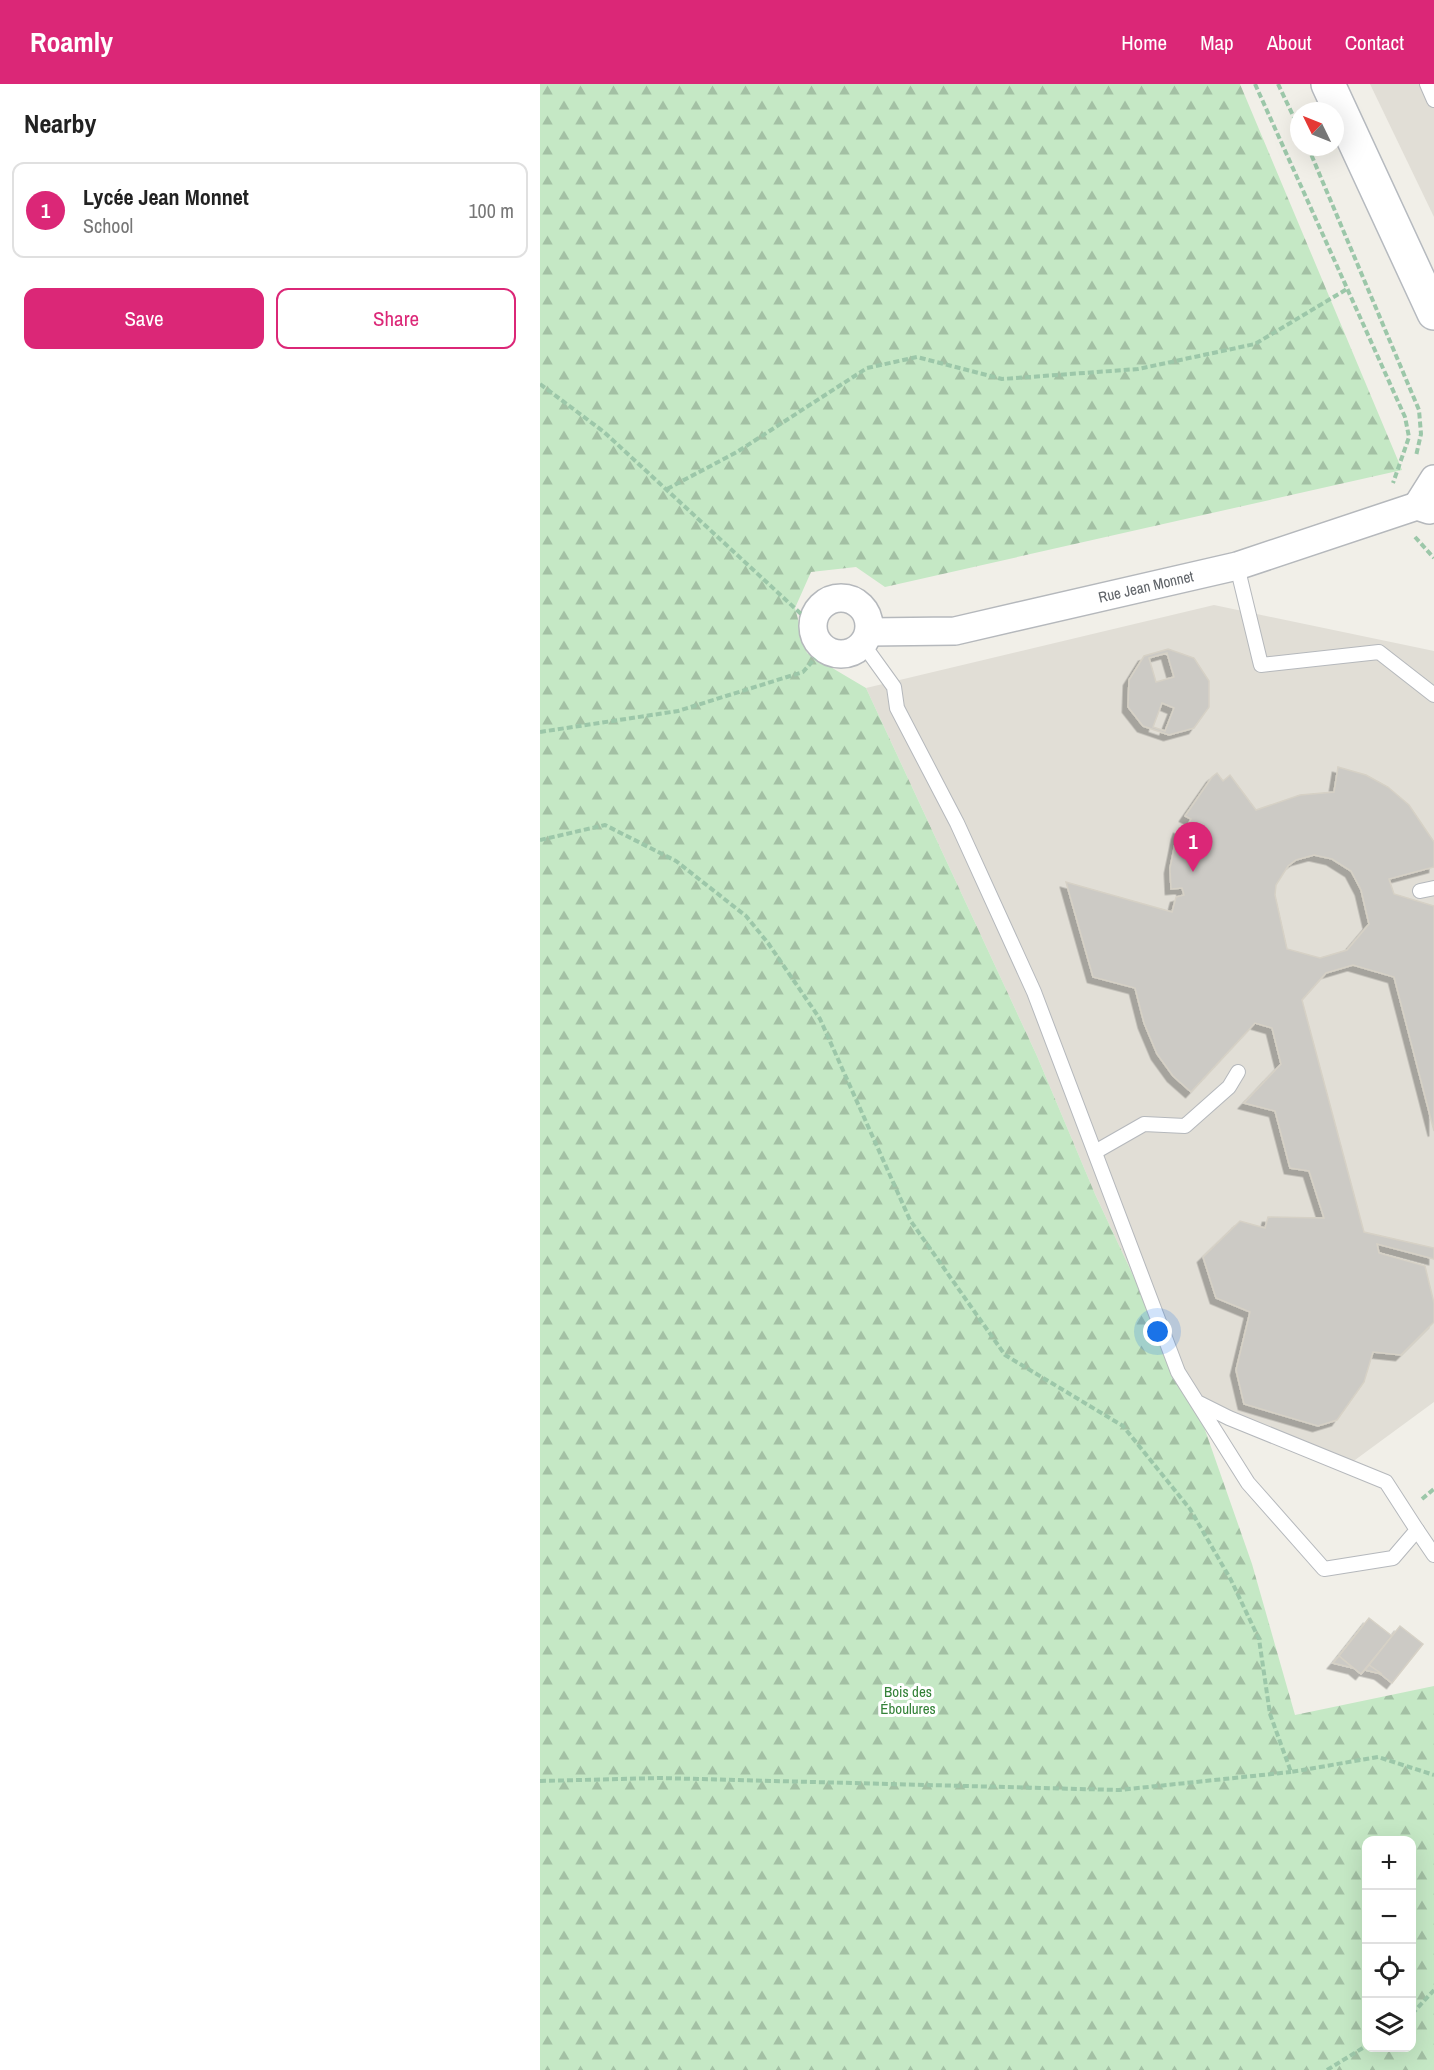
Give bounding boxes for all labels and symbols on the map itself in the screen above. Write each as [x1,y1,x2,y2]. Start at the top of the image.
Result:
north arrow [1290,102,1344,156]
street label: Rue Jean Monnet [1096,565,1196,608]
pin: 1 [1174,822,1212,872]
your location [1143,1317,1172,1346]
park label: Bois des Éboulures [880,1681,936,1719]

